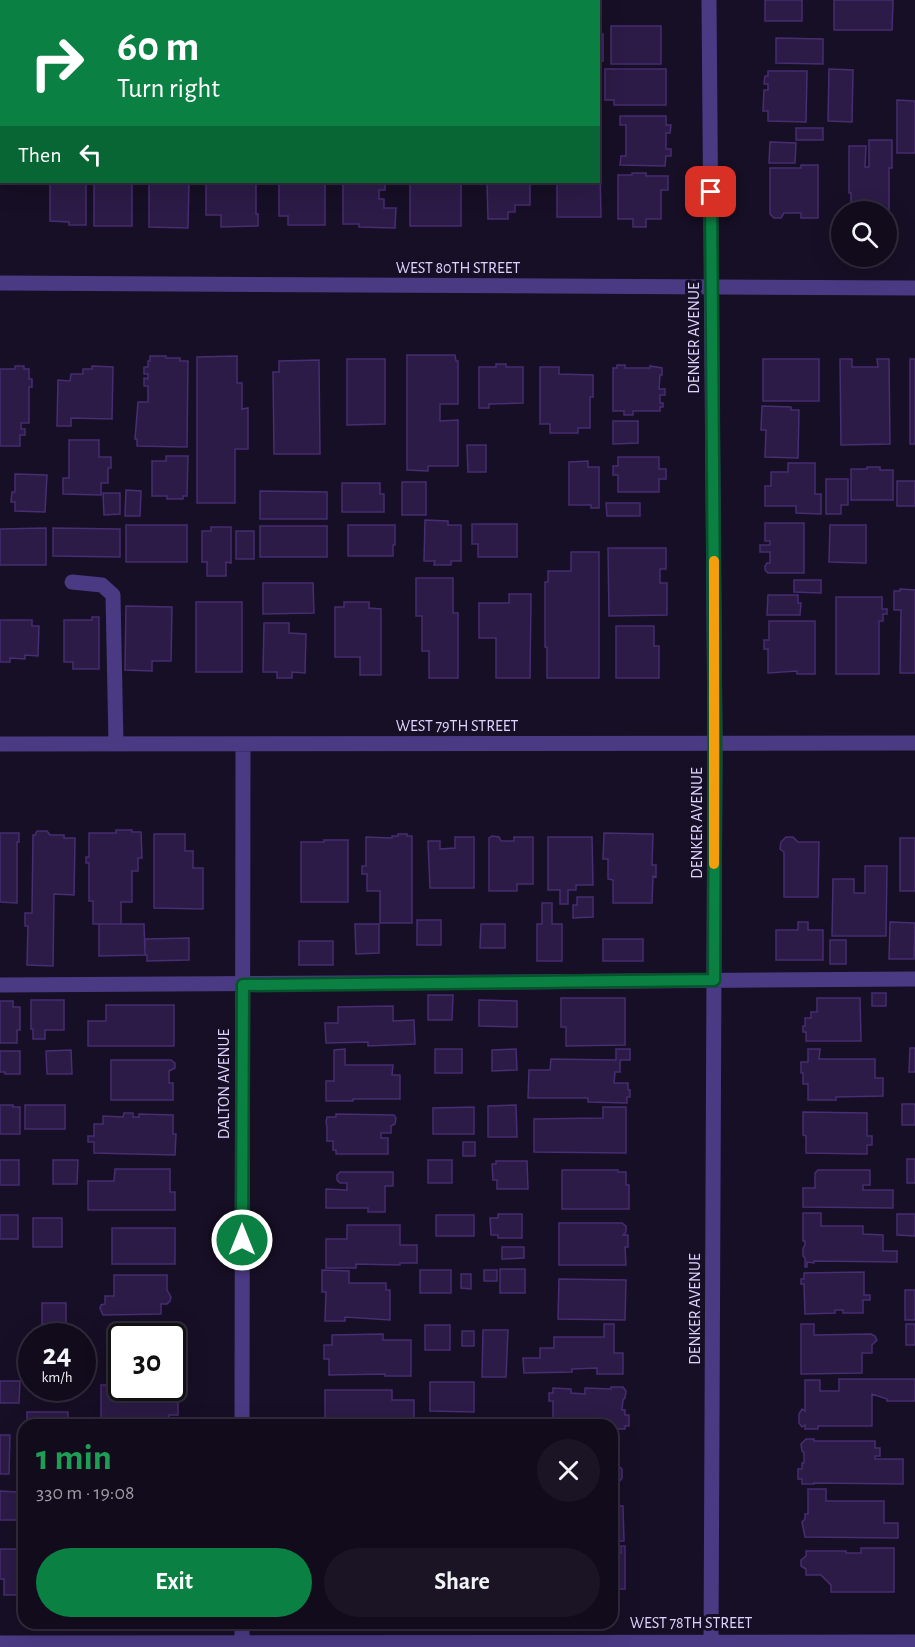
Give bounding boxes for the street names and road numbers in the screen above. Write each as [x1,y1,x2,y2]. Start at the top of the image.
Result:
street label: WEST 80TH STREET [396,260,520,276]
street label: DENKER AVENUE [686,282,702,394]
street label: WEST 79TH STREET [396,718,518,734]
street label: DENKER AVENUE [689,767,705,879]
street label: DALTON AVENUE [216,1028,232,1139]
street label: DENKER AVENUE [687,1253,703,1365]
street label: WEST 78TH STREET [630,1615,753,1631]

